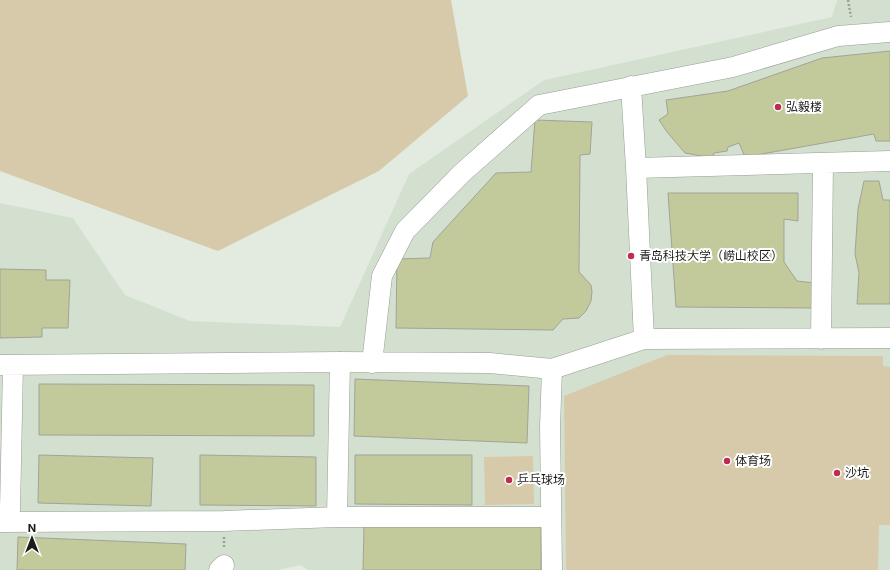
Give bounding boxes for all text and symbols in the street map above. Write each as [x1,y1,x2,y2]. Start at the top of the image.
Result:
place label: 弘毅楼 [786,99,822,114]
marker: 弘毅楼 [773,102,783,112]
place label: 青岛科技大学（崂山校区） [639,248,783,263]
marker: 青岛科技大学（崂山校区） [626,251,636,261]
place label: 体育场 [735,453,771,468]
marker: 体育场 [722,456,732,466]
place label: 沙坑 [845,465,869,480]
marker: 沙坑 [832,468,842,478]
place label: 乒乓球场 [517,472,565,487]
marker: 乒乓球场 [504,475,514,485]
north arrow [12,518,52,558]
text: N [28,521,36,535]

